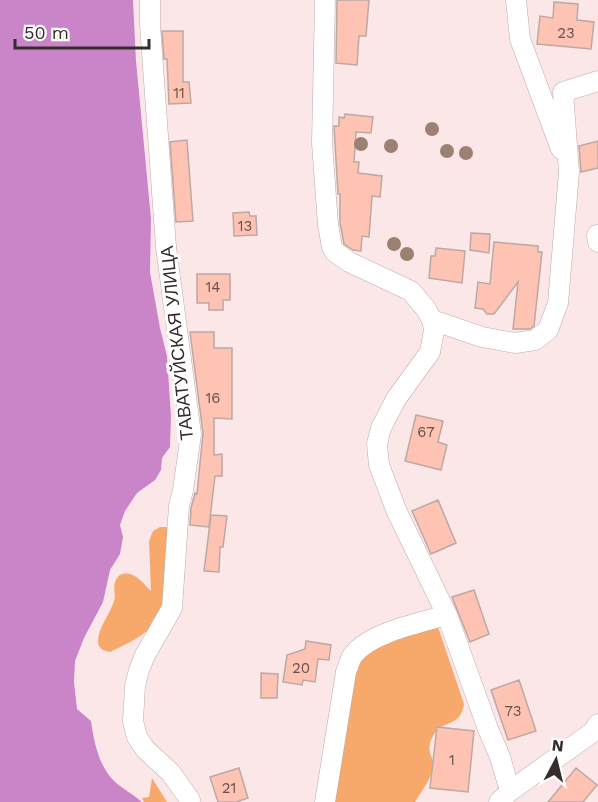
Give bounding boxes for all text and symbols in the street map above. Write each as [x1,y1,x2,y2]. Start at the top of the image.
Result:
scale bar [15,12,148,50]
text: 50 m [24,22,69,43]
house number: 23 [557,24,575,42]
house number: 11 [173,84,185,102]
house number: 13 [238,217,252,235]
street label: ТАВАТУЙСКАЯ УЛИЦА [156,245,197,441]
house number: 14 [205,278,221,296]
house number: 16 [206,389,220,407]
house number: 67 [417,423,435,441]
house number: 20 [292,659,310,677]
house number: 73 [504,702,522,720]
north arrow [526,730,586,790]
text: N [551,735,565,756]
house number: 1 [449,751,455,769]
house number: 21 [222,779,236,797]

